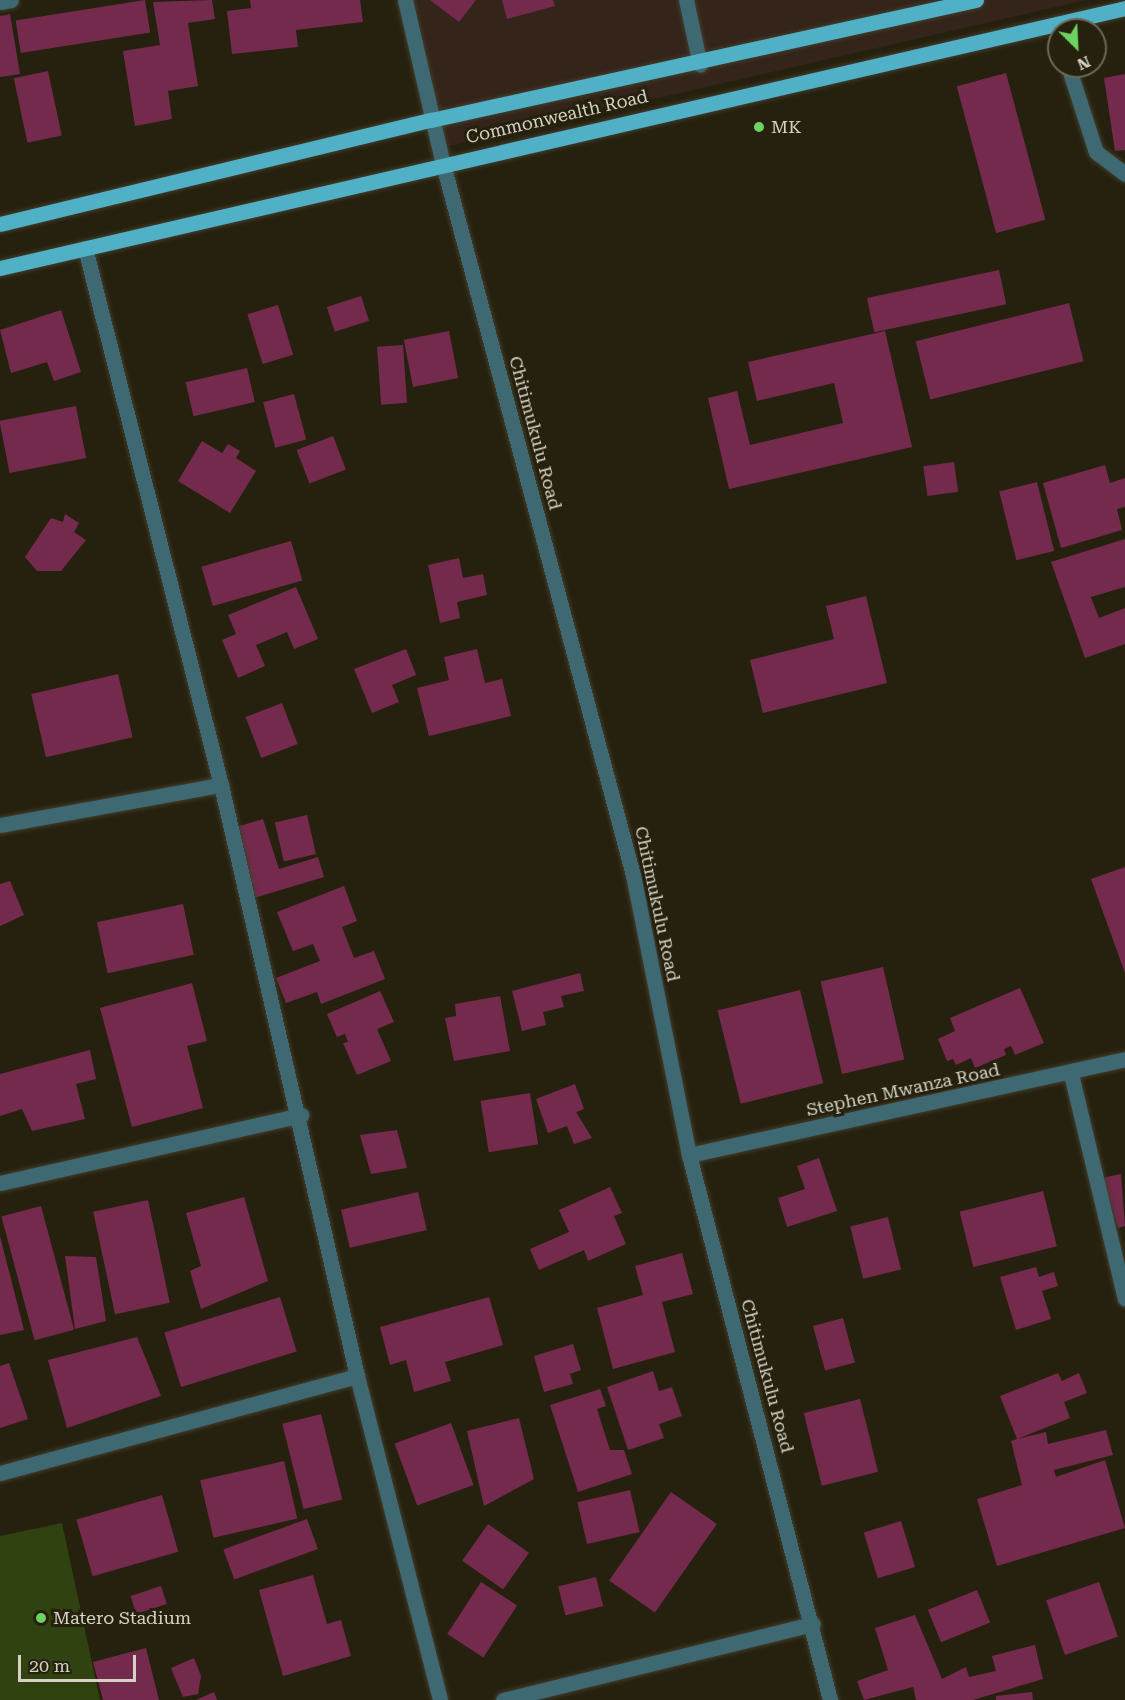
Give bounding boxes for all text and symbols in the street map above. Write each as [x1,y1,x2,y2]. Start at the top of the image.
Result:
north arrow [1047,18,1107,78]
text: N [1074,52,1093,74]
street label: Commonwealth Road [464,86,650,148]
place label: MK [771,116,801,138]
marker: MK [752,120,766,134]
street label: Chitimukulu Road [504,354,566,512]
street label: Chitimukulu Road [630,824,684,984]
street label: Stephen Mwanza Road [804,1059,1002,1121]
street label: Chitimukulu Road [736,1297,798,1455]
place label: Matero Stadium [53,1607,191,1629]
marker: Matero Stadium [34,1611,48,1625]
scale bar [21,1643,140,1681]
text: 20 m [29,1655,70,1676]

